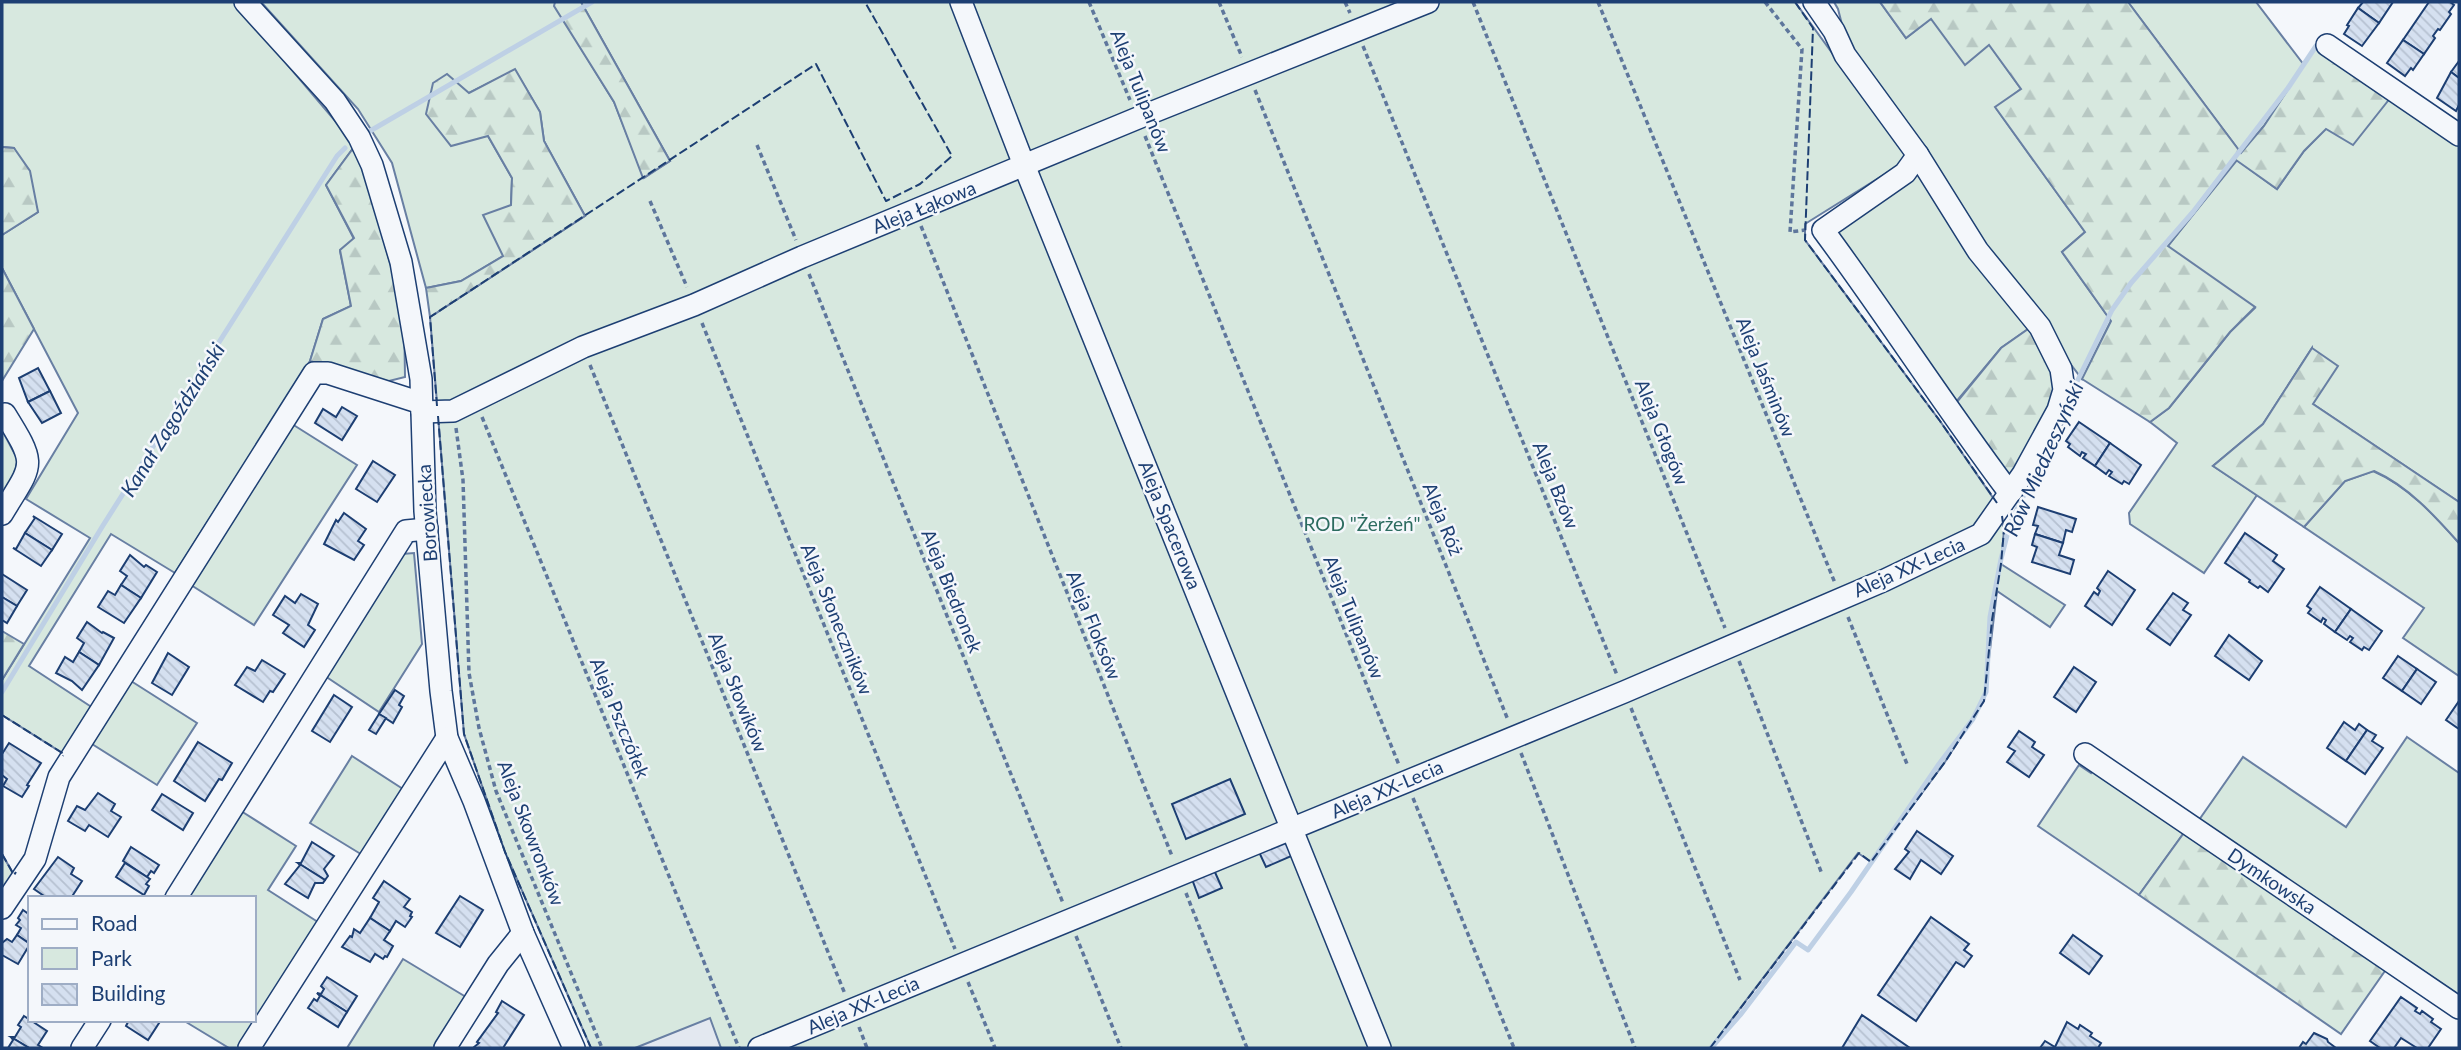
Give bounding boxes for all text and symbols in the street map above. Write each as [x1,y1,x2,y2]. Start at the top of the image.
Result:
street label: Aleja Tulipanów [1106,26,1177,156]
street label: Aleja Łąkowa [869,175,979,238]
street label: Aleja Jaśminów [1732,313,1801,440]
water label: Kanał Zagoździański [114,338,229,501]
street label: Aleja Głogów [1631,376,1694,488]
water label: Rów Miedzeszyński [1997,377,2088,540]
street label: Aleja Bzów [1529,438,1584,532]
street label: Aleja Spacerowa [1134,457,1207,593]
street label: Borowiecka [412,463,441,563]
street label: Aleja Róż [1418,479,1468,559]
park label: ROD "Żerżeń" [1303,512,1421,535]
street label: Aleja Biedronek [917,526,988,656]
street label: Aleja XX-Lecia [1849,532,1968,601]
street label: Aleja Słoneczników [797,540,878,698]
street label: Aleja Tulipanów [1319,552,1390,682]
street label: Aleja Floksów [1062,567,1127,683]
street label: Aleja Słowików [704,629,773,755]
street label: Aleja Pszczółek [586,654,655,782]
street label: Aleja XX-Lecia [1327,755,1446,823]
street label: Aleja Skowronków [493,757,570,909]
street label: Dymkowska [2224,843,2321,919]
legend [28,896,256,1022]
text: Road [91,910,138,935]
text: Park [91,945,132,970]
street label: Aleja XX-Lecia [803,971,922,1039]
text: Building [91,980,166,1005]

